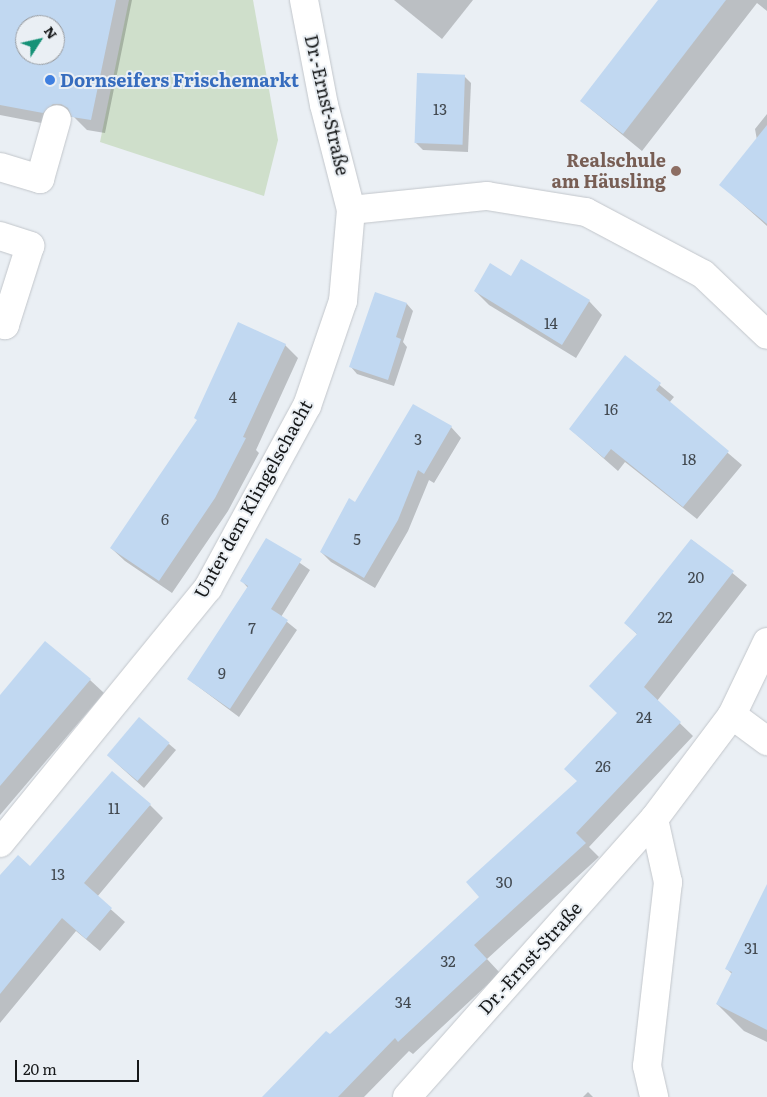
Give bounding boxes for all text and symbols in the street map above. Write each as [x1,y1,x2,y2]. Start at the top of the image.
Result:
north arrow [15,15,65,65]
text: N [40,21,63,43]
street label: Dr.-Ernst-Straße [300,33,354,177]
place label: Dornseifers Frischemarkt [60,69,299,91]
marker: Dornseifers Frischemarkt [44,74,56,86]
house number: 13 [433,100,447,118]
place label: Realschule am Häusling [551,150,666,192]
marker: Realschule am Häusling [670,165,682,177]
house number: 14 [544,314,558,332]
house number: 4 [229,388,237,406]
street label: Unter dem Klingelschacht [189,396,317,602]
house number: 16 [604,400,618,418]
house number: 3 [414,430,422,448]
house number: 18 [682,450,696,468]
house number: 6 [161,510,169,528]
house number: 5 [353,530,361,548]
house number: 20 [688,568,704,586]
house number: 22 [657,608,673,626]
house number: 7 [248,619,256,637]
house number: 9 [218,664,226,682]
house number: 24 [636,708,652,726]
house number: 26 [595,757,611,775]
house number: 11 [108,799,120,817]
house number: 13 [51,865,65,883]
house number: 30 [496,873,512,891]
street label: Dr.-Ernst-Straße [474,897,586,1019]
house number: 31 [744,939,758,957]
house number: 32 [440,952,456,970]
house number: 34 [395,993,411,1011]
scale bar [18,1050,141,1082]
text: 20 m [23,1057,57,1080]

